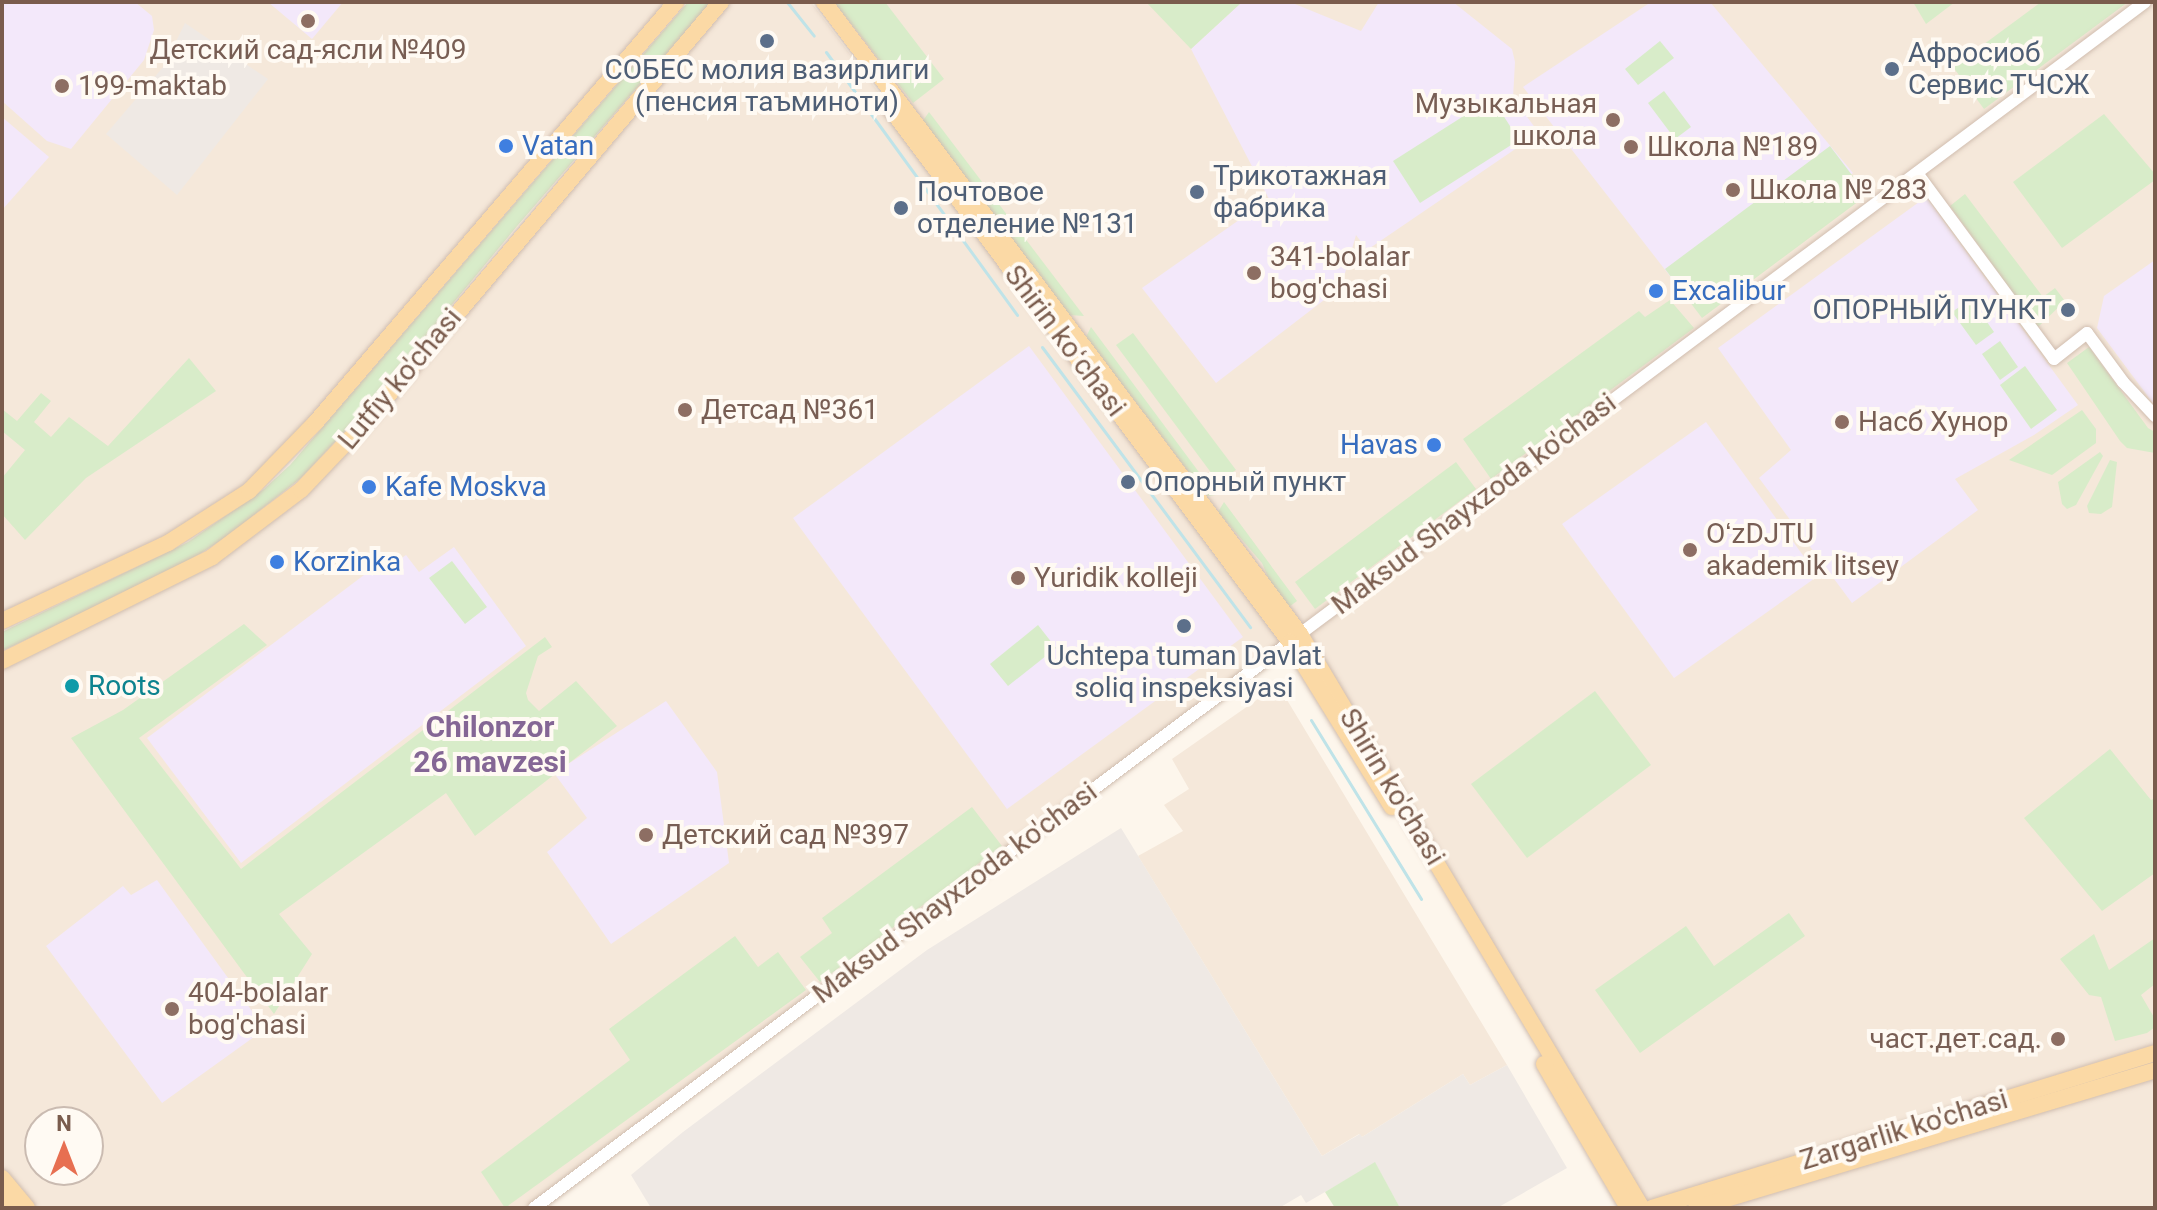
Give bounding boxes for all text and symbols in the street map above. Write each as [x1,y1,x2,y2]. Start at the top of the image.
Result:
marker: Детский сад-ясли №409 [299,12,317,30]
marker: СОБЕС молия вазирлиги (пенсия таъминоти) [758,32,776,50]
place label: Детский сад-ясли №409 [149,33,467,67]
place label: Афросиоб Сервис ТЧСЖ [1908,36,2090,102]
place label: СОБЕС молия вазирлиги (пенсия таъминоти) [605,53,929,119]
marker: Афросиоб Сервис ТЧСЖ [1883,60,1901,78]
place label: 199-maktab [78,69,227,103]
marker: 199-maktab [53,77,71,95]
place label: Музыкальная школа [1415,87,1597,153]
marker: Музыкальная школа [1604,111,1622,129]
place label: Vatan [522,129,594,163]
place label: Школа №189 [1647,130,1818,164]
marker: Vatan [497,137,515,155]
marker: Школа №189 [1622,138,1640,156]
place label: Трикотажная фабрика [1213,159,1387,225]
place label: Школа № 283 [1749,173,1927,207]
place label: Почтовое отделение №131 [917,175,1138,241]
marker: Школа № 283 [1724,181,1742,199]
marker: Трикотажная фабрика [1188,183,1206,201]
marker: Почтовое отделение №131 [892,199,910,217]
place label: 341-bolalar bog'chasi [1270,240,1410,306]
street label: Shirin koʻchasi [997,259,1133,423]
marker: 341-bolalar bog'chasi [1245,264,1263,282]
place label: Excalibur [1672,274,1786,308]
marker: Excalibur [1647,282,1665,300]
place label: ОПОРНЫЙ ПУНКТ [1812,293,2052,327]
marker: ОПОРНЫЙ ПУНКТ [2059,301,2077,319]
street label: Lutfiy ko'chasi [331,302,469,456]
street label: Maksud Shayxzoda ko'chasi [1325,386,1623,622]
place label: Детсад №361 [701,393,879,427]
marker: Детсад №361 [676,401,694,419]
place label: Насб Хунор [1858,405,2009,439]
marker: Насб Хунор [1833,413,1851,431]
place label: Havas [1340,428,1418,462]
marker: Havas [1425,436,1443,454]
place label: Опорный пункт [1144,465,1346,499]
place label: Kafe Moskva [385,470,547,504]
marker: Опорный пункт [1119,473,1137,491]
marker: Kafe Moskva [360,478,378,496]
place label: OʻzDJTU akademik litsey [1706,517,1899,583]
marker: OʻzDJTU akademik litsey [1681,541,1699,559]
place label: Korzinka [293,545,401,579]
marker: Korzinka [268,553,286,571]
place label: Yuridik kolleji [1034,561,1198,595]
marker: Yuridik kolleji [1009,569,1027,587]
marker: Uchtepa tuman Davlat soliq inspeksiyasi [1175,617,1193,635]
place label: Uchtepa tuman Davlat soliq inspeksiyasi [1046,639,1322,705]
place label: Roots [88,669,161,703]
marker: Roots [63,677,81,695]
street label: Shirin ko'chasi [1332,703,1452,871]
district label: Chilonzor 26 mavzesi [413,709,567,780]
street label: Maksud Shayxzoda ko'chasi [806,775,1104,1011]
place label: Детский сад №397 [662,818,909,852]
marker: Детский сад №397 [637,826,655,844]
place label: 404-bolalar bog'chasi [188,976,328,1042]
marker: 404-bolalar bog'chasi [163,1000,181,1018]
place label: част.дет.сад. [1869,1022,2042,1056]
marker: част.дет.сад. [2049,1030,2067,1048]
street label: Zargarlik ko'chasi [1796,1082,2012,1178]
north arrow [24,1106,104,1186]
text: N [56,1111,72,1136]

